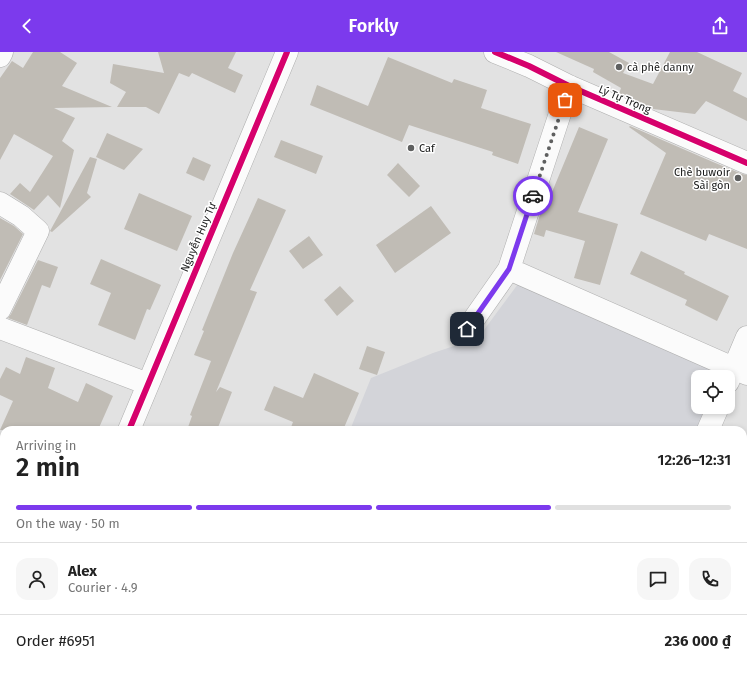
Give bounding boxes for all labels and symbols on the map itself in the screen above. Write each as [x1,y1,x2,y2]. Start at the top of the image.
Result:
place label: cà phê danny [627,61,694,74]
marker: cà phê danny [614,62,624,72]
pin [548,83,582,117]
street label: Lý Tự Trọng [597,83,653,116]
place label: Caf [419,142,436,155]
marker: Caf [406,143,416,153]
place label: Chè buwoir Sài gòn [674,166,731,192]
marker: Chè buwoir Sài gòn [733,173,743,183]
courier [513,176,553,216]
street label: Nguyễn Huy Tự [178,200,219,274]
pin [450,312,484,346]

